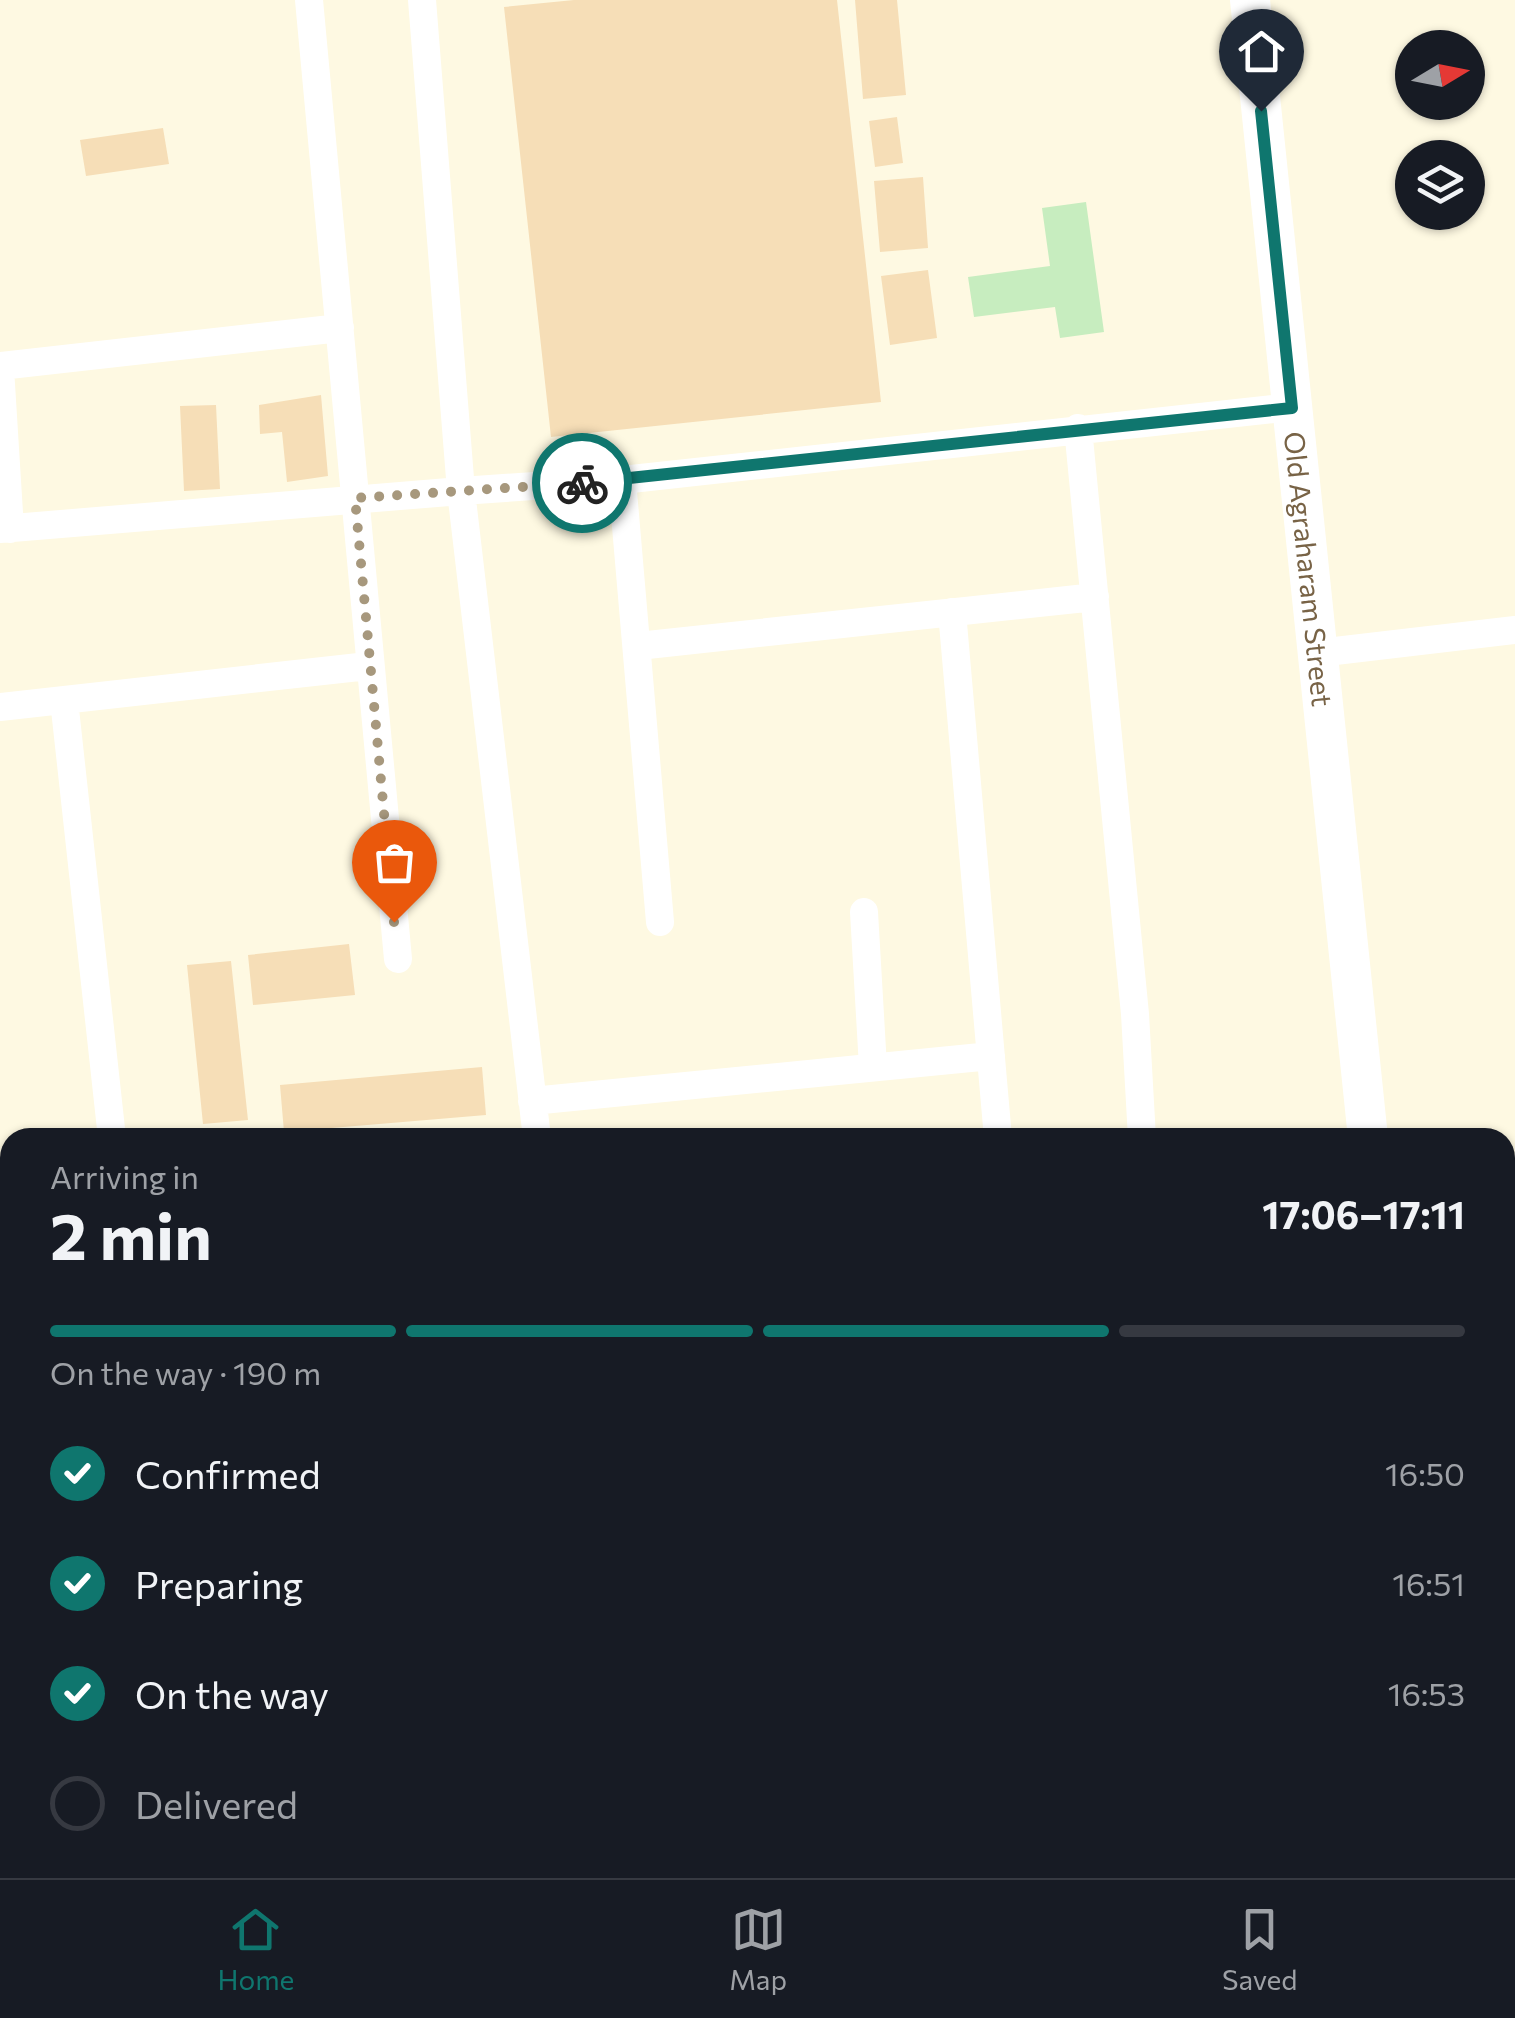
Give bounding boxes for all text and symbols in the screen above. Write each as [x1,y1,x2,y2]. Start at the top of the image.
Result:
pin [1219,9,1304,112]
icon: home [1234,24,1289,79]
north arrow [1395,30,1485,120]
map controls [1395,30,1485,230]
button: layers [1395,140,1485,230]
street label: Old Agraharam Street [1278,430,1340,708]
courier [532,433,632,533]
icon: bike [555,456,610,511]
pin [352,820,437,923]
icon: bag [367,835,422,890]
text: Arriving in [50,1156,199,1196]
text: 17:06–17:11 [1262,1190,1465,1237]
text: 2 min [50,1194,212,1273]
text: On the way · 190 m [50,1352,321,1392]
icon: check [50,1446,105,1501]
text: Confirmed [135,1450,321,1497]
text: 16:50 [1385,1453,1465,1493]
icon: check [50,1556,105,1611]
text: Preparing [135,1560,303,1607]
text: 16:51 [1392,1563,1465,1603]
icon: check [50,1666,105,1721]
text: On the way [135,1670,329,1717]
text: 16:53 [1388,1673,1465,1713]
text: Delivered [135,1780,298,1827]
tab: Home [217,1902,294,1996]
tab: Map [729,1902,787,1996]
tab: Saved [1222,1902,1298,1996]

